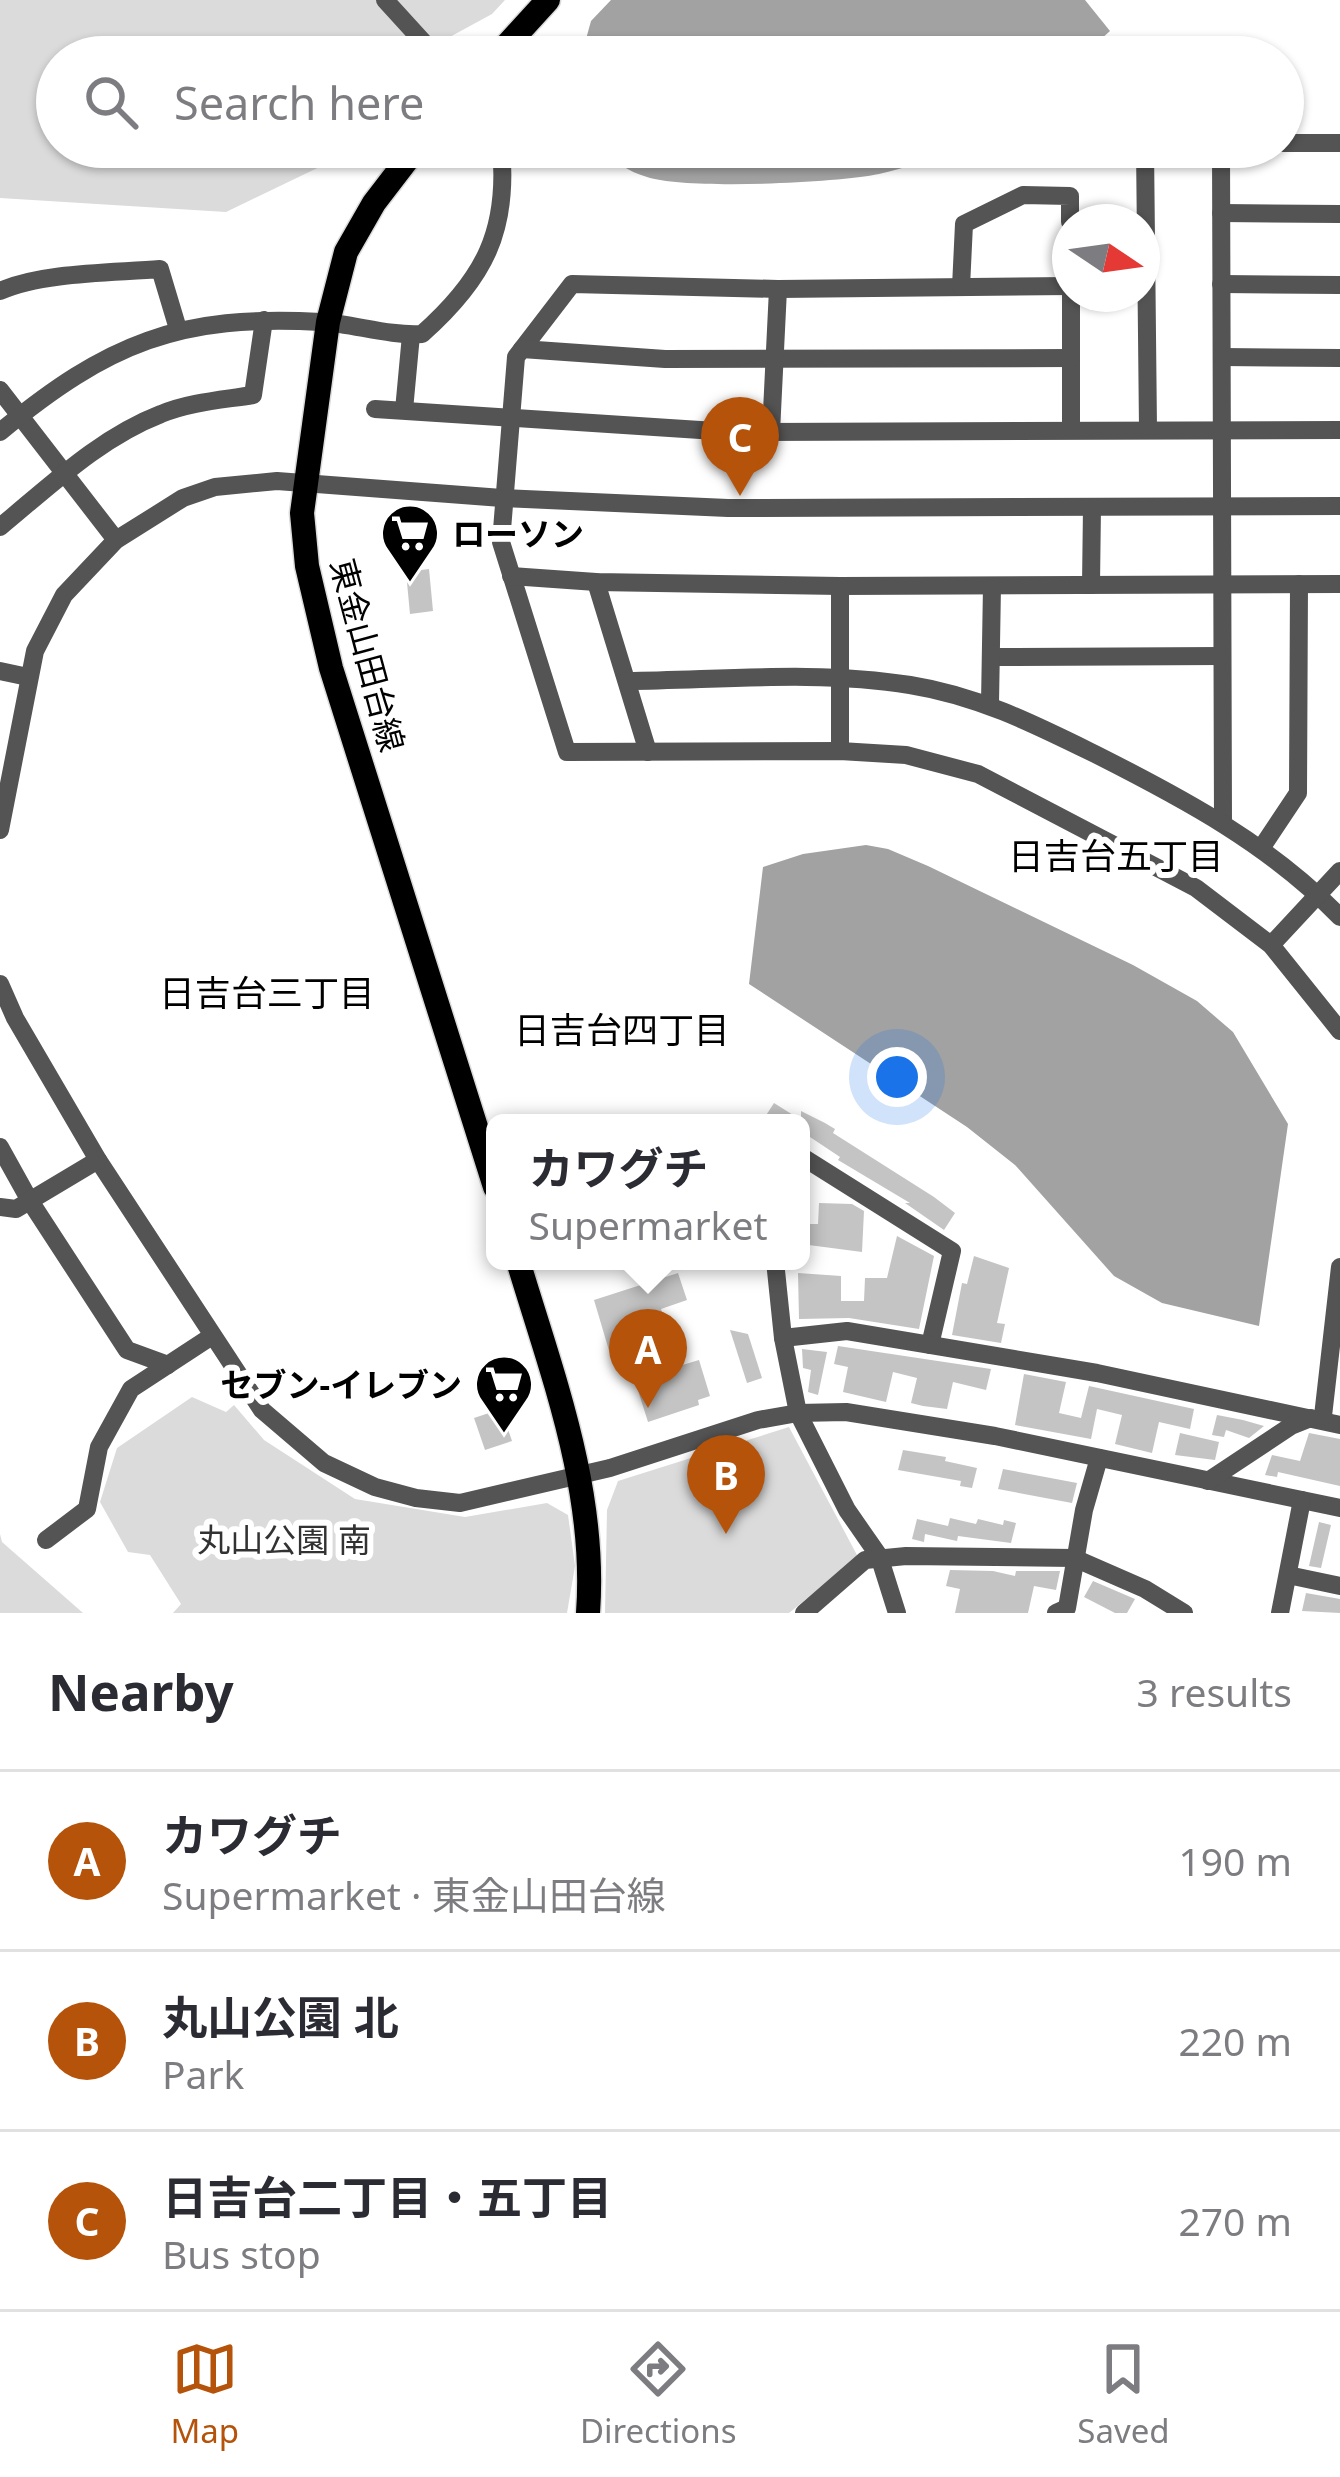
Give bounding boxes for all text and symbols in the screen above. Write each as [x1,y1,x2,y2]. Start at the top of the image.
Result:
search box [36,36,1304,168]
icon: search [78,69,144,135]
text: Search here [174,72,424,133]
north arrow [1052,204,1160,312]
pin: C [701,397,779,496]
supermarket icon: ローソン [379,502,441,584]
place label: ローソン [452,511,584,556]
street label: 東金山田台線 [321,554,415,756]
district label: 日吉台五丁目 [1008,831,1224,880]
district label: 日吉台三丁目 [159,968,375,1017]
district label: 日吉台四丁目 [514,1005,730,1054]
your location [867,1047,927,1107]
popup [486,1114,810,1270]
text: カワグチ [529,1137,709,1198]
text: Supermarket [529,1198,767,1251]
pin: A [609,1309,687,1408]
supermarket icon: セブン-イレブン [473,1353,535,1435]
place label: セブン-イレブン [220,1362,462,1407]
pin: B [687,1435,765,1534]
park label: 丸山公園 南 [197,1517,371,1562]
text: Nearby [48,1656,234,1726]
text: 3 results [1137,1665,1292,1718]
text: カワグチ [162,1804,342,1865]
text: A [74,1834,101,1887]
text: 190 m [1178,1834,1292,1887]
text: Supermarket · 東金山田台線 [162,1868,666,1921]
text: 丸山公園 北 [162,1986,399,2047]
text: B [74,2014,100,2067]
text: 220 m [1178,2014,1292,2067]
text: Park [162,2047,244,2100]
text: 日吉台二丁目・五丁目 [162,2166,612,2227]
text: C [74,2194,100,2247]
text: 270 m [1178,2194,1292,2247]
text: Bus stop [162,2227,321,2280]
tab: Map [170,2336,239,2453]
tab: Directions [580,2336,737,2453]
tab: Saved [1077,2336,1170,2453]

